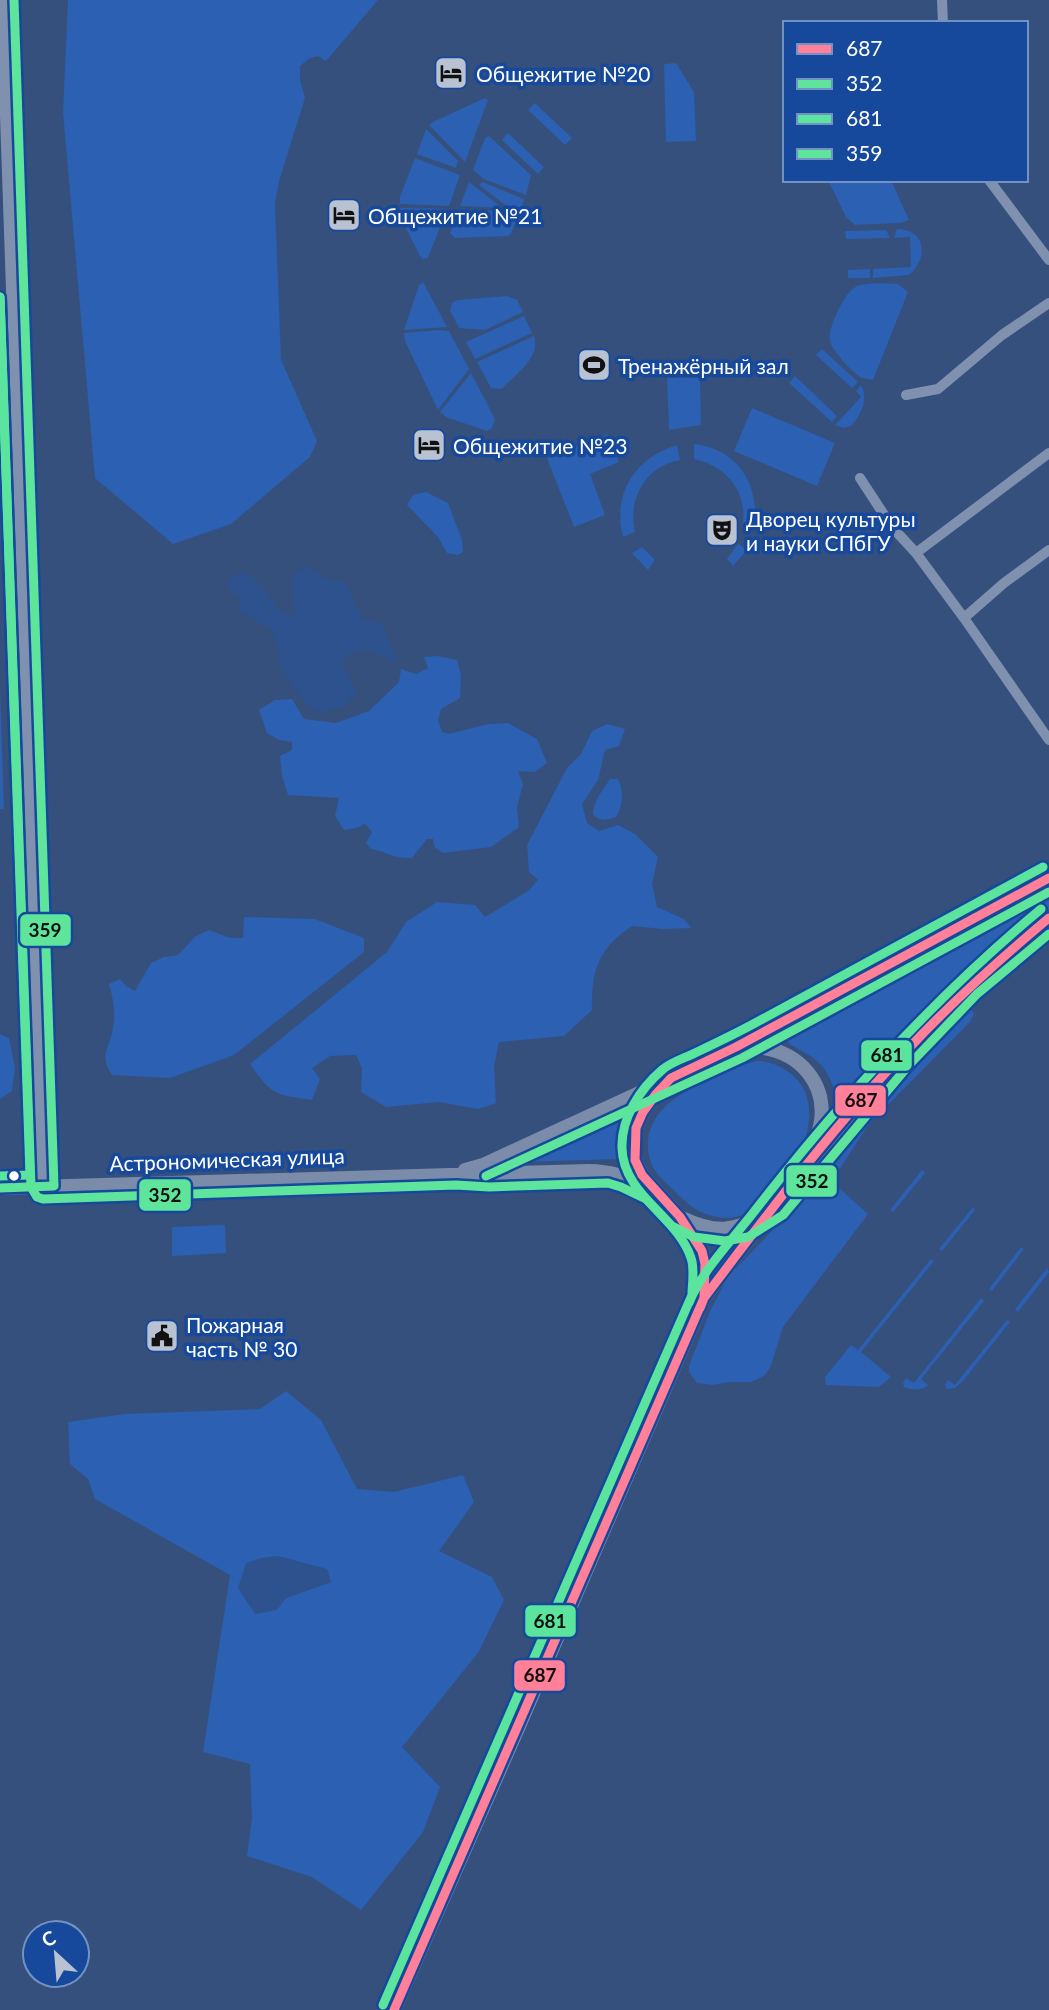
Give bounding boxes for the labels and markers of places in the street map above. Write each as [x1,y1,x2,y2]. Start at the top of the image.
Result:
hotel icon: Общежитие №20 [432,54,470,92]
place label: Общежитие №20 [476,61,650,86]
hotel icon: Общежитие №21 [325,196,363,234]
place label: Общежитие №21 [368,203,542,228]
sports icon: Тренажёрный зал [575,346,613,384]
place label: Тренажёрный зал [618,353,789,378]
hotel icon: Общежитие №23 [410,426,448,464]
place label: Общежитие №23 [453,433,627,458]
place label: Дворец культуры и науки СПбГУ [746,506,916,555]
theatre icon: Дворец культуры и науки СПбГУ [703,511,741,549]
unlabelled marker [7,1169,21,1183]
place label: Пожарная часть № 30 [186,1312,297,1361]
public building icon: Пожарная часть № 30 [143,1317,181,1355]

